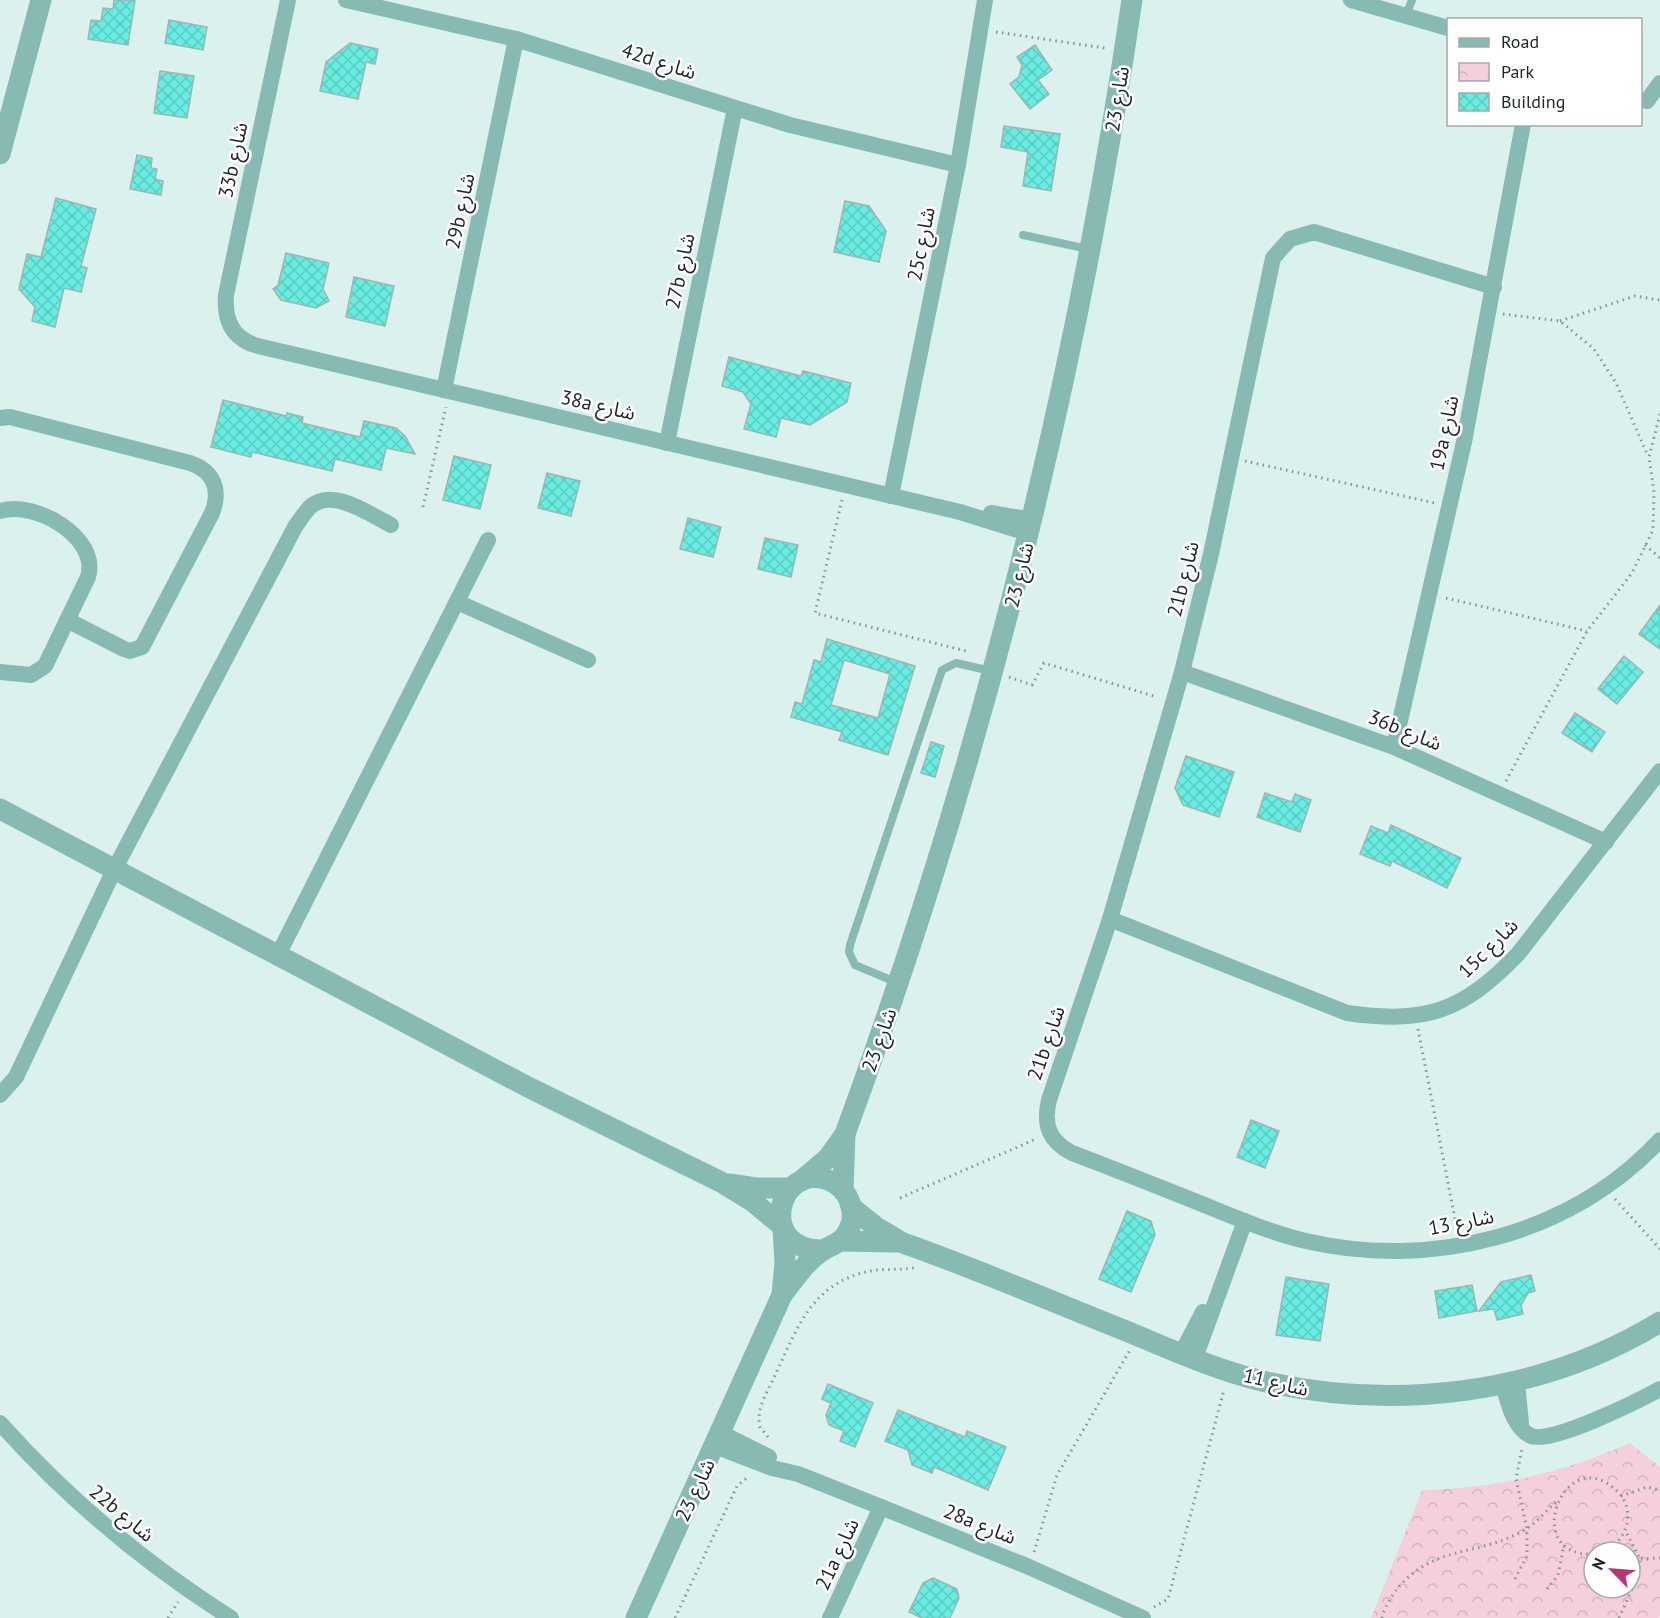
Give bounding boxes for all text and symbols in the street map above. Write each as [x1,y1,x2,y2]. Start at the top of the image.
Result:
legend [1447,18,1642,126]
text: Road [1501,30,1539,53]
street label: 42d شارع [618,37,700,87]
text: Park [1501,60,1534,83]
street label: شارع 23 [1099,64,1137,134]
text: Building [1501,90,1565,113]
street label: 33b شارع [212,120,256,201]
street label: 29b شارع [439,171,483,252]
street label: 25c شارع [901,205,943,284]
street label: 27b شارع [659,231,703,312]
street label: 38a شارع [558,384,638,428]
street label: 19a شارع [1423,393,1467,473]
street label: 21b شارع [1161,539,1207,620]
street label: شارع 23 [998,540,1042,611]
street label: 36b شارع [1364,704,1446,758]
street label: 15c شارع [1452,912,1525,985]
street label: 21b شارع [1021,1002,1073,1084]
street label: شارع 23 [855,1004,904,1076]
street label: شارع 13 [1426,1203,1496,1243]
street label: شارع 11 [1240,1362,1311,1404]
street label: شارع 23 [669,1455,723,1526]
street label: 22b شارع [83,1478,160,1549]
street label: 28a شارع [939,1498,1020,1552]
street label: 21a شارع [809,1514,867,1595]
north arrow [1582,1540,1642,1600]
text: N [1587,1555,1610,1573]

